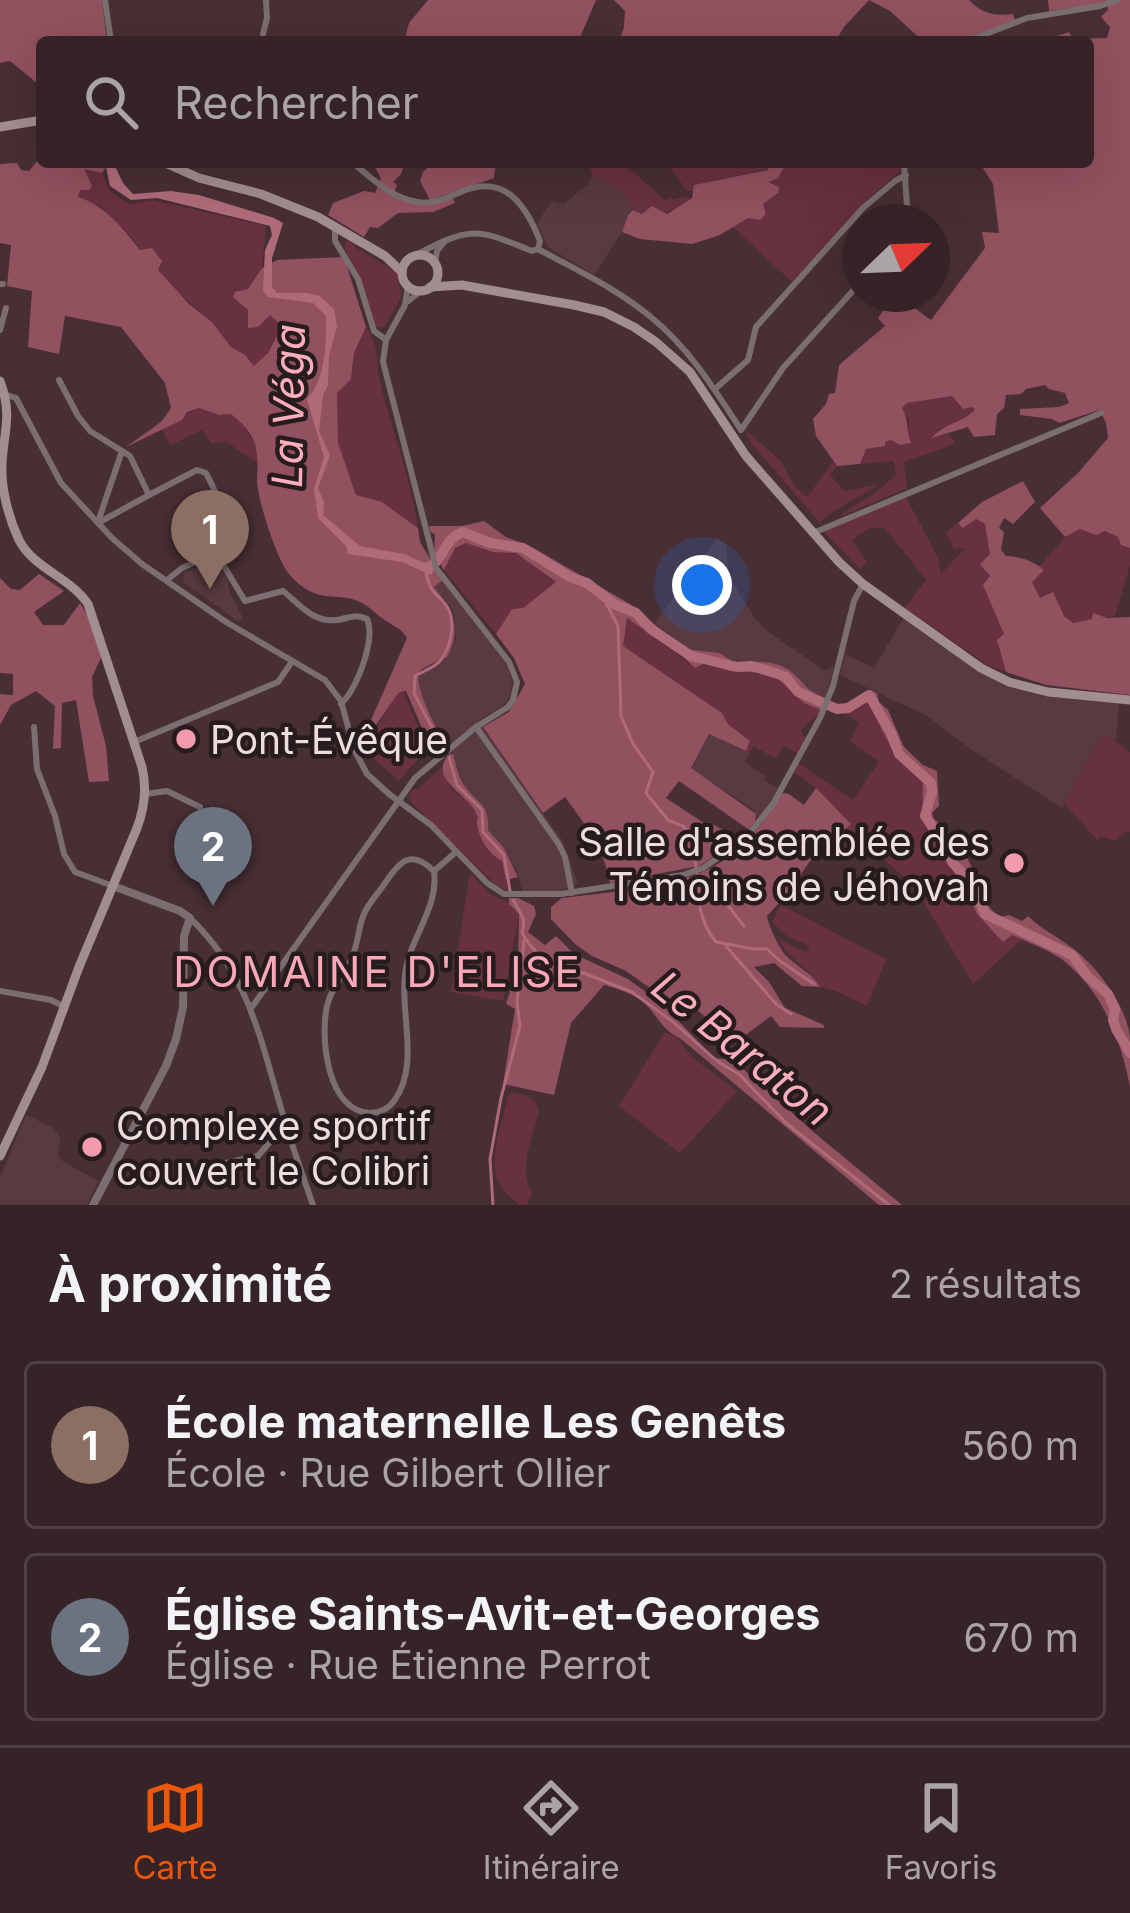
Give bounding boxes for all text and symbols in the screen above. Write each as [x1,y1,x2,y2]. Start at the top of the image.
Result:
search box [36,36,1094,168]
icon: search [78,69,144,135]
text: Rechercher [174,75,419,130]
north arrow [842,204,950,312]
water label: La Véga [261,324,315,488]
pin: 1 [171,490,249,589]
your location [672,555,732,615]
place label: Pont-Évêque [210,716,448,763]
marker: Pont-Évêque [173,726,199,752]
pin: 2 [174,807,252,906]
place label: Salle d'assemblée des Témoins de Jéhovah [578,818,990,910]
marker: Salle d'assemblée des Témoins de Jéhovah [1001,850,1027,876]
district label: DOMAINE D'ELISE [173,946,583,997]
water label: Le Baraton [643,960,843,1136]
place label: Complexe sportif couvert le Colibri [116,1102,431,1194]
marker: Complexe sportif couvert le Colibri [79,1134,105,1160]
text: À proximité [48,1253,332,1314]
text: 2 résultats [889,1260,1082,1307]
text: École maternelle Les Genêts [165,1394,786,1449]
text: 1 [82,1422,98,1469]
text: 560 m [961,1422,1079,1469]
text: École · Rue Gilbert Ollier [165,1449,611,1496]
text: Église Saints-Avit-et-Georges [165,1586,820,1641]
text: 2 [78,1614,102,1661]
text: 670 m [964,1614,1079,1661]
text: Église · Rue Étienne Perrot [165,1641,651,1688]
tab: Carte [133,1775,218,1887]
tab: Itinéraire [483,1775,620,1887]
tab: Favoris [885,1775,998,1887]

